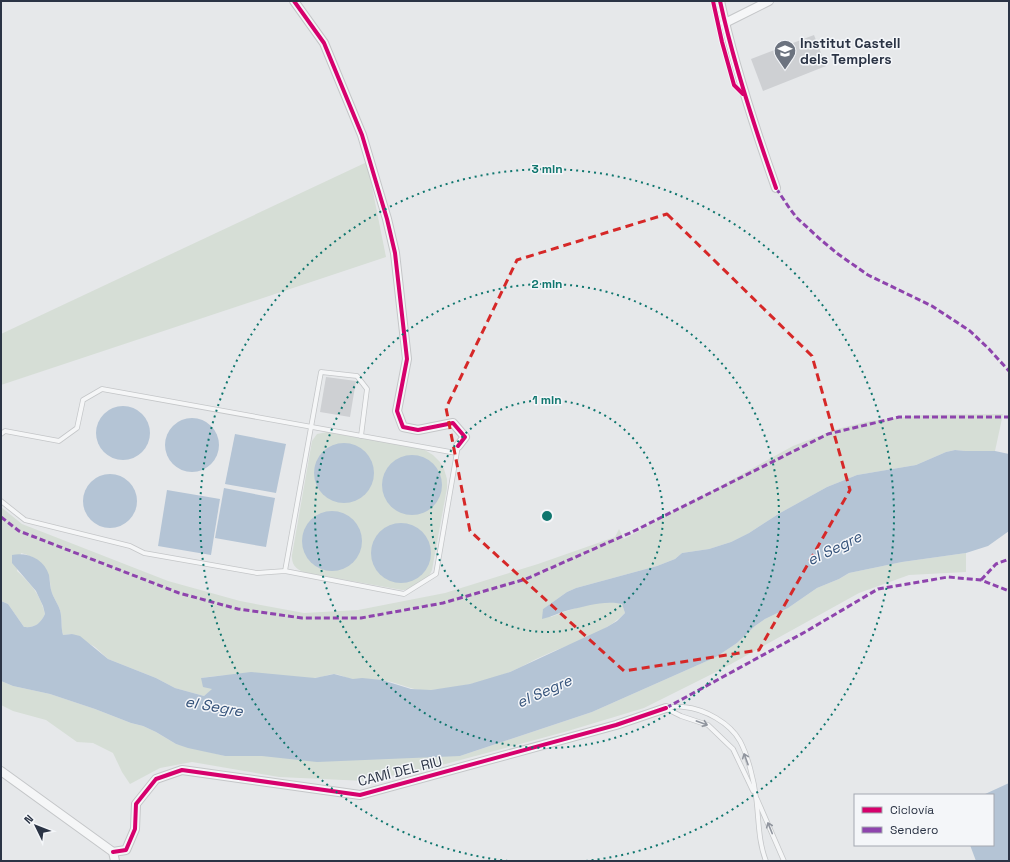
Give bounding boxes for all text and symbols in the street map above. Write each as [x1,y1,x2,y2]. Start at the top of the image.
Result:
place label: Institut Castell dels Templers [800,34,900,68]
school or university icon: Institut Castell dels Templers [772,38,798,71]
text: 3 min [531,161,563,177]
text: 2 min [531,276,563,292]
text: 1 min [532,392,562,408]
centre of rings [540,509,554,523]
water label: el Segre [804,526,865,569]
water label: el Segre [513,670,576,712]
water label: el Segre [184,692,245,721]
one-way arrow [695,720,707,728]
street label: CAMÍ DEL RIU [356,752,444,790]
one-way arrow [742,752,749,765]
legend [854,794,994,846]
text: Ciclovía [890,802,934,818]
north arrow [16,806,56,846]
text: N [21,812,36,827]
text: Sendero [890,822,938,838]
one-way arrow [766,823,774,835]

